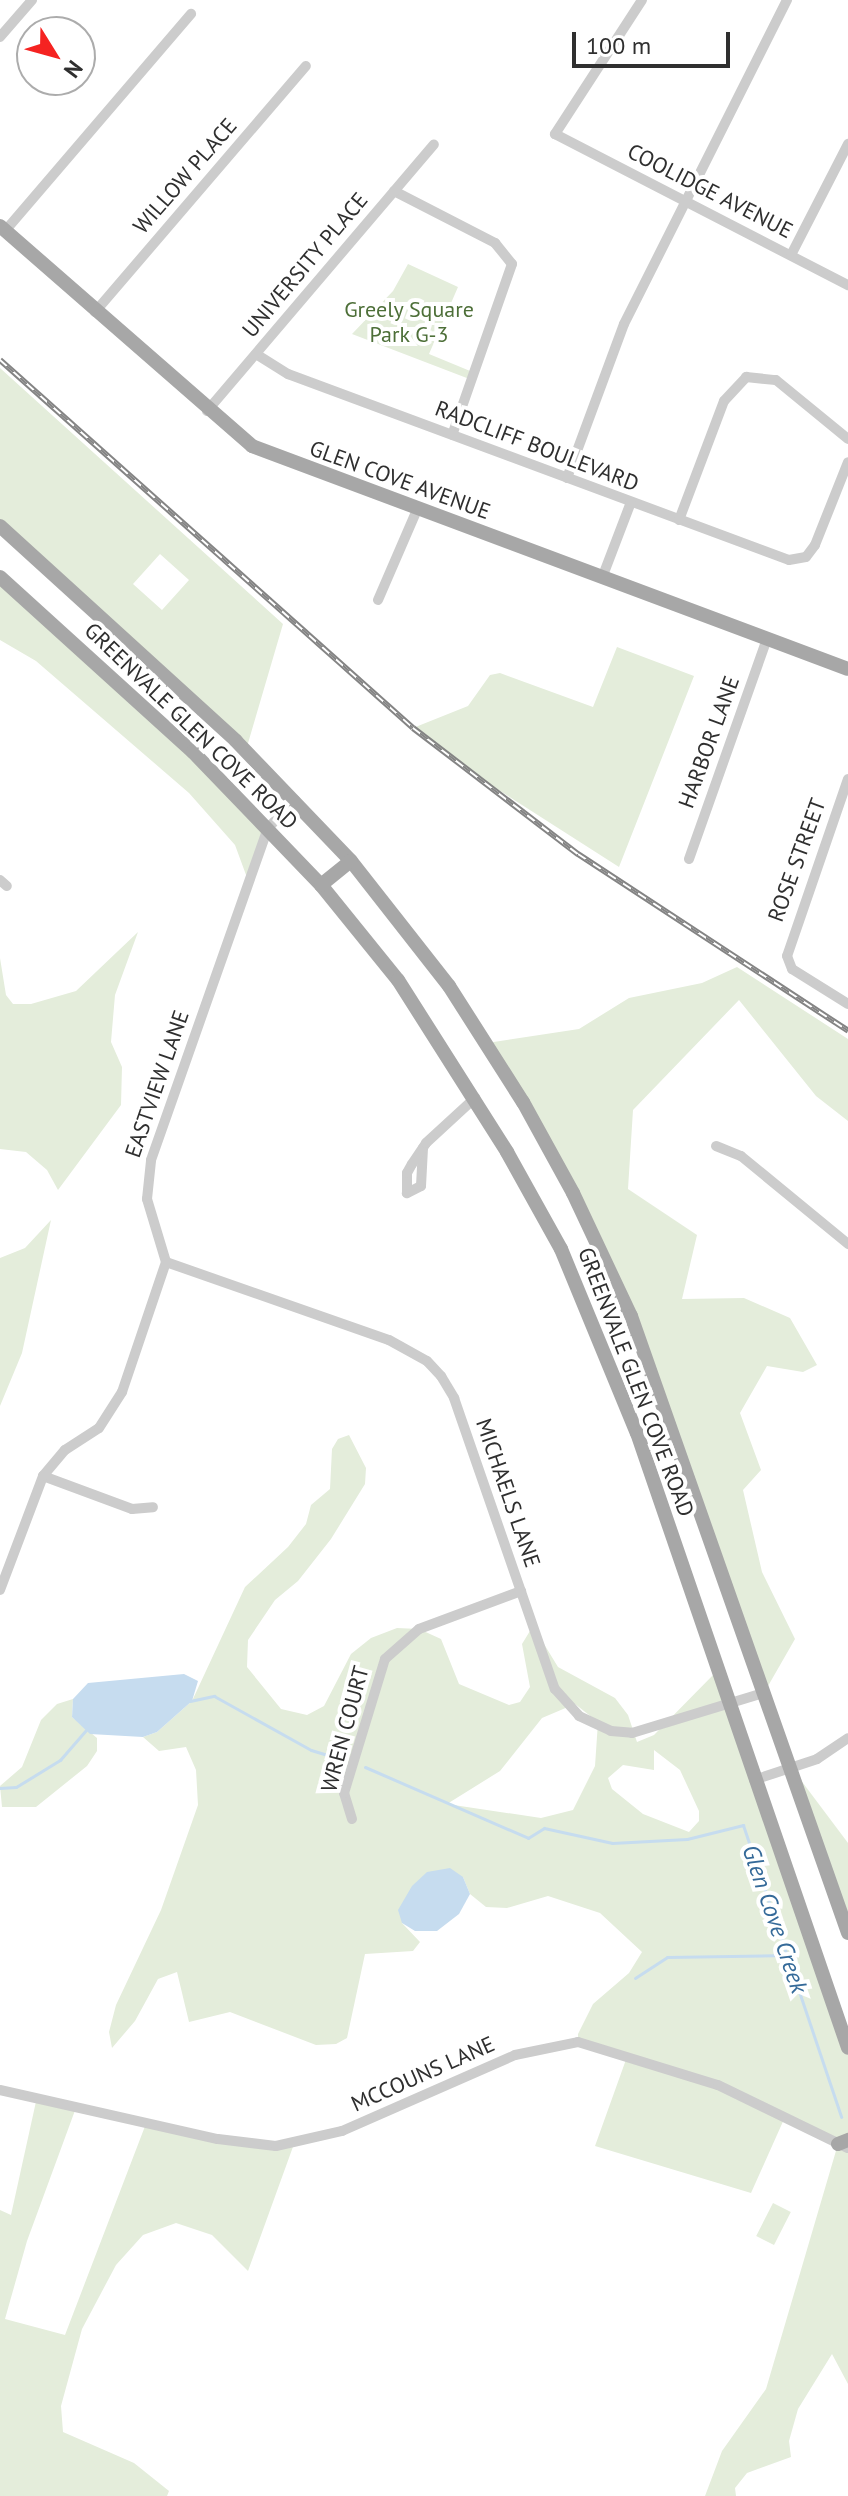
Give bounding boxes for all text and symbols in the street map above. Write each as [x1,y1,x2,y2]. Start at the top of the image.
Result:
north arrow [16,16,96,96]
scale bar [576,16,734,66]
text: 100 m [586,30,651,61]
text: N [58,55,89,83]
street label: WILLOW PLACE [127,113,243,239]
street label: COOLIDGE AVENUE [623,138,797,244]
street label: UNIVERSITY PLACE [237,187,373,343]
park label: Greely Square Park G-3 [344,296,474,348]
street label: RADCLIFF BOULEVARD [431,395,643,497]
street label: GLEN COVE AVENUE [306,435,494,525]
street label: GREENVALE GLEN COVE ROAD [79,617,303,835]
street label: HARBOR LANE [673,672,745,812]
street label: ROSE STREET [762,795,832,925]
street label: EASTVIEW LANE [119,1007,195,1161]
street label: GREENVALE GLEN COVE ROAD [572,1244,700,1520]
street label: MICHAELS LANE [470,1415,546,1571]
street label: WREN COURT [316,1663,374,1795]
water label: Glen Cove Creek [736,1841,814,1997]
street label: MCCOUNS LANE [347,2031,499,2117]

